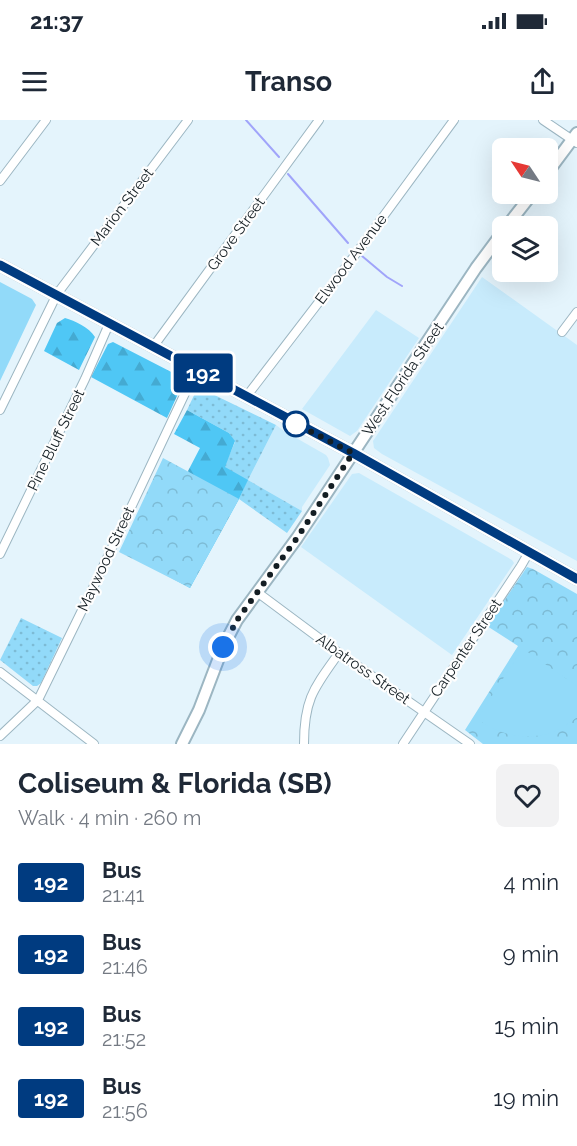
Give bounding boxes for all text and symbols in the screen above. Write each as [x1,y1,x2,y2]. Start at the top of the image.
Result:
text: 21:37 [30,8,83,34]
icon: menu [18,65,51,98]
icon: share [526,65,559,98]
text: Transo [245,66,332,97]
north arrow [492,138,558,204]
map controls [492,138,558,282]
street label: Marion Street [87,164,157,250]
street label: Grove Street [203,194,269,274]
street label: Elwood Avenue [311,210,391,308]
button: layers [492,216,558,282]
street label: West Florida Street [358,319,448,439]
line badge: 192 [168,354,238,392]
text: 192 [186,361,220,386]
street label: Pine Bluff Street [24,386,88,494]
unlabelled marker [283,411,309,437]
street label: Maywood Street [74,504,138,614]
street label: Carpenter Street [427,596,505,700]
street label: Albatross Street [313,630,413,708]
your location [208,632,238,662]
button: heart [496,764,559,827]
text: Coliseum & Florida (SB) [18,767,332,800]
text: Walk · 4 min · 260 m [18,806,201,830]
text: Bus [102,857,141,883]
text: 4 min [504,869,559,895]
text: 192 [34,870,68,895]
text: 21:41 [102,883,144,907]
text: Bus [102,929,141,955]
text: 9 min [503,941,559,967]
text: 192 [34,942,68,967]
text: 21:46 [102,955,148,979]
text: Bus [102,1001,141,1027]
text: 15 min [494,1013,559,1039]
text: 192 [34,1014,68,1039]
text: 21:52 [102,1027,146,1051]
text: Bus [102,1073,141,1099]
text: 19 min [493,1085,559,1111]
text: 192 [34,1086,68,1111]
text: 21:56 [102,1099,148,1123]

